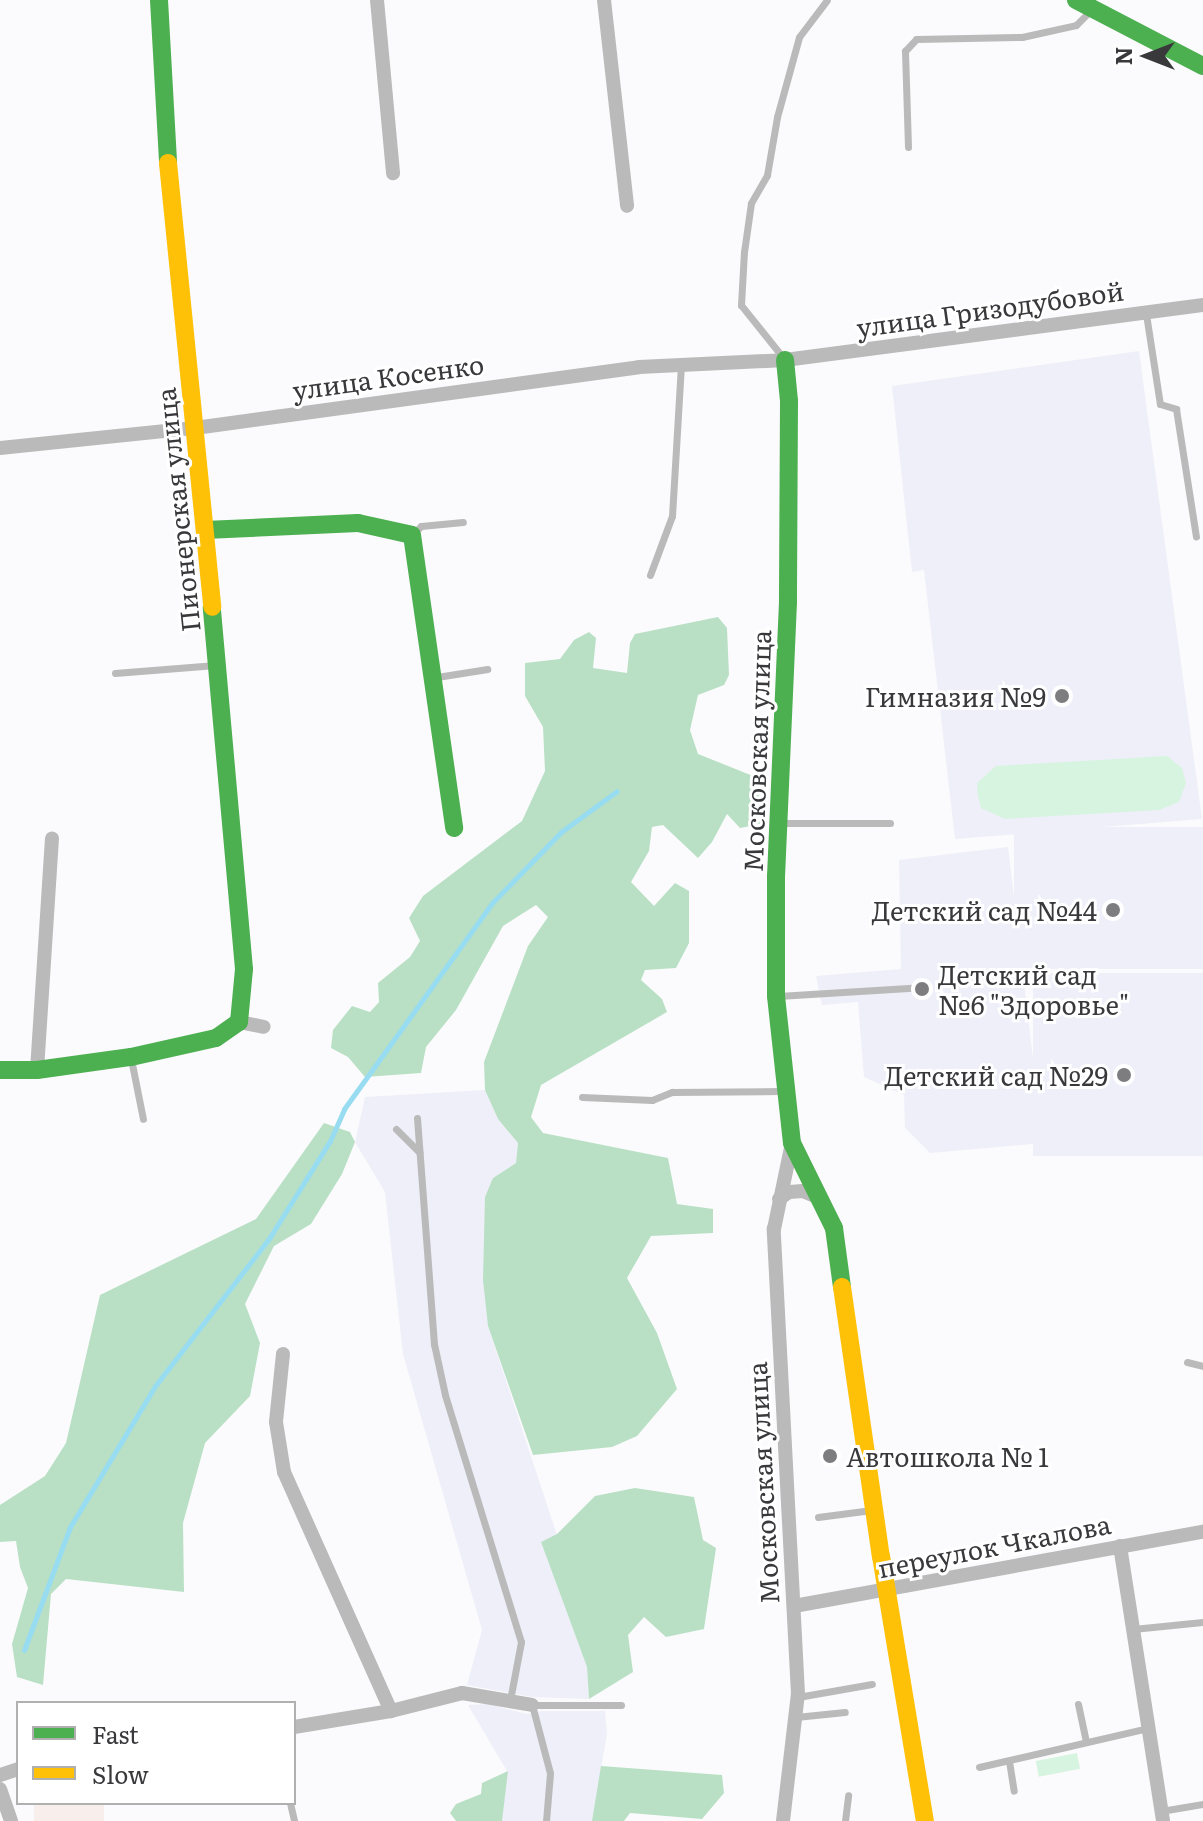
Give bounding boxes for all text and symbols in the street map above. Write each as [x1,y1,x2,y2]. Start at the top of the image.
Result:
north arrow [1107,16,1187,96]
text: N [1106,47,1139,65]
street label: улица Гризодубовой [854,274,1126,342]
street label: улица Косенко [290,347,486,405]
street label: Пионерская улица [149,386,205,634]
street label: Московская улица [736,629,776,873]
place label: Гимназия №9 [865,680,1046,712]
marker: Гимназия №9 [1053,687,1071,705]
place label: Детский сад №44 [872,894,1097,926]
marker: Детский сад №44 [1104,901,1122,919]
place label: Детский сад №6 "Здоровье" [938,958,1129,1020]
marker: Детский сад №6 "Здоровье" [913,980,931,998]
place label: Детский сад №29 [885,1059,1108,1091]
marker: Детский сад №29 [1115,1066,1133,1084]
street label: Московская улица [740,1361,784,1605]
place label: Автошкола № 1 [846,1440,1049,1472]
marker: Автошкола № 1 [821,1447,839,1465]
street label: переулок Чкалова [875,1507,1113,1583]
legend [16,1701,296,1805]
text: Fast [92,1716,139,1751]
text: Slow [92,1756,149,1791]

